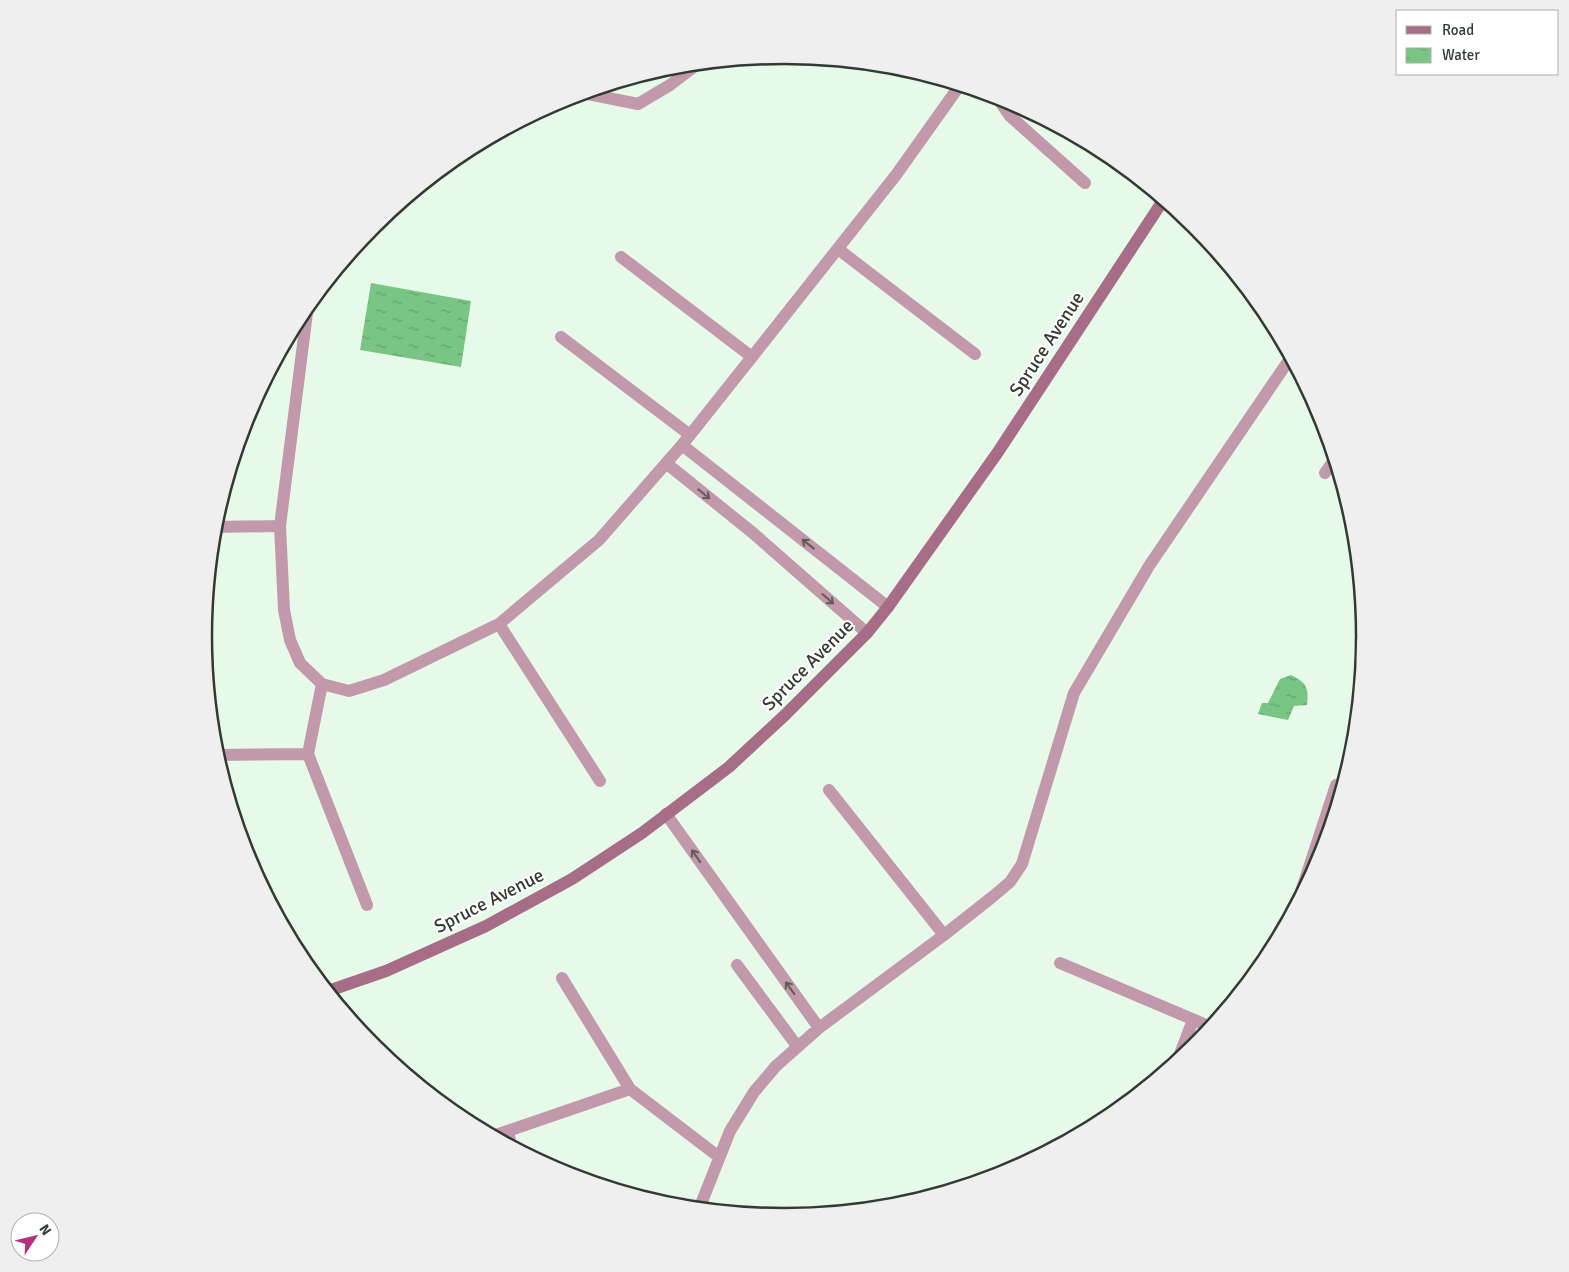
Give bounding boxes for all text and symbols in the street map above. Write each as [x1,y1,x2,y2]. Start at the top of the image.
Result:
legend [1396,10,1559,75]
text: Road [1442,21,1474,39]
text: Water [1442,46,1480,64]
street label: Spruce Avenue [1004,287,1090,401]
one-way arrow [698,488,711,499]
one-way arrow [801,539,815,549]
one-way arrow [822,593,835,604]
street label: Spruce Avenue [757,614,859,716]
one-way arrow [691,849,701,863]
street label: Spruce Avenue [430,863,548,939]
one-way arrow [785,981,795,995]
north arrow [10,1212,60,1262]
text: N [35,1221,55,1239]

